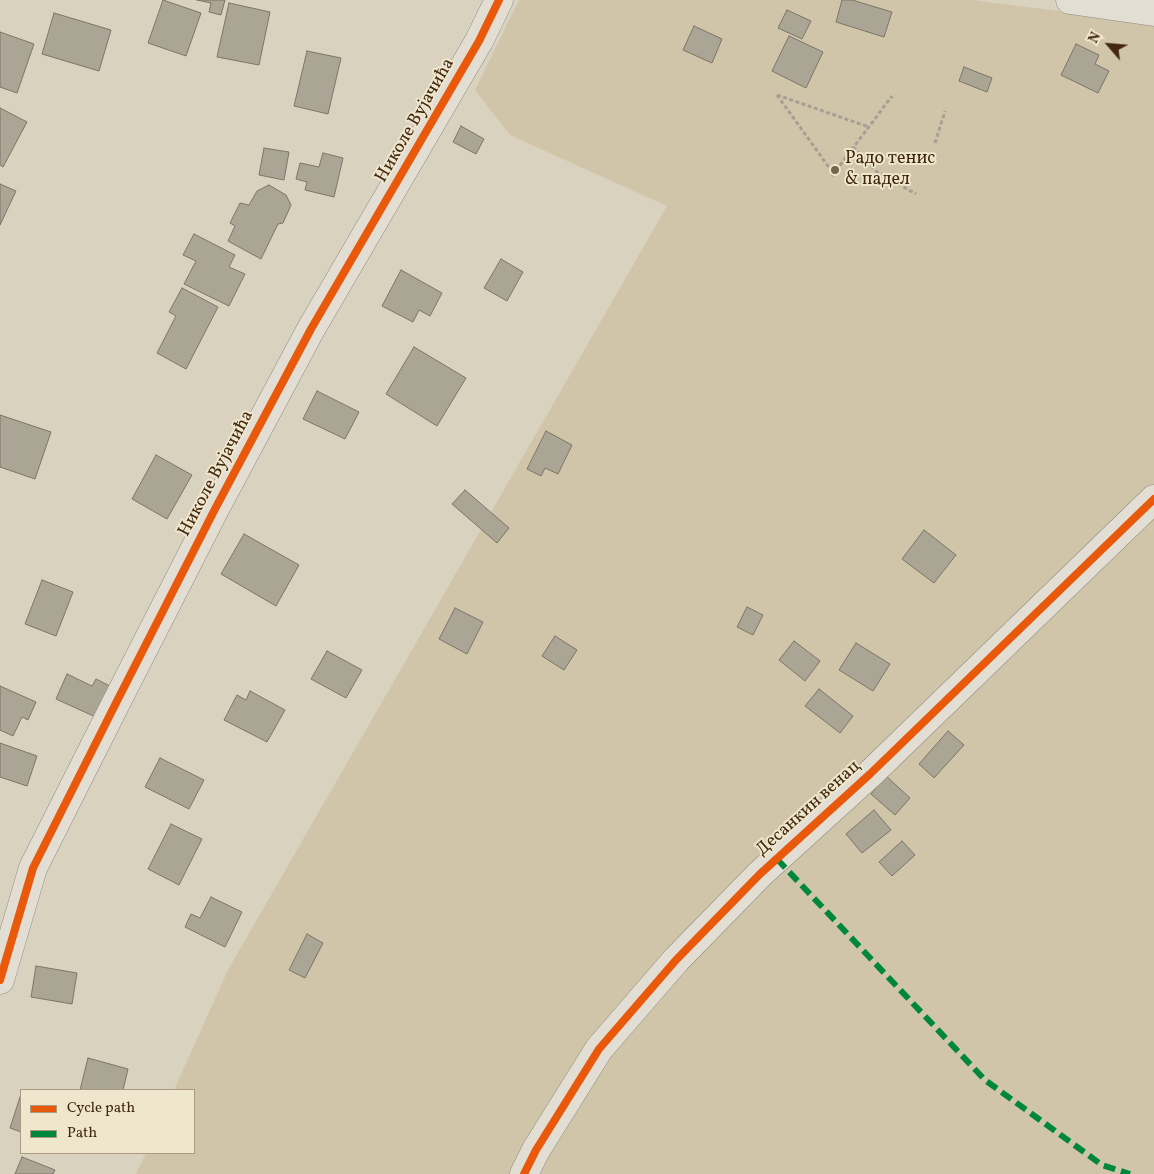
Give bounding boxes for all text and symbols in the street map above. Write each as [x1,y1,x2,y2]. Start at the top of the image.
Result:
north arrow [1084,20,1134,70]
text: N [1084,29,1106,47]
street label: Николе Вујачића [372,55,460,187]
place label: Радо тенис & падел [845,149,935,192]
marker: Радо тенис & падел [829,164,841,176]
street label: Николе Вујачића [175,407,259,541]
street label: Десанкин венац [752,756,866,862]
legend [20,1089,195,1154]
text: Cycle path [67,1098,135,1119]
text: Path [67,1123,97,1144]

